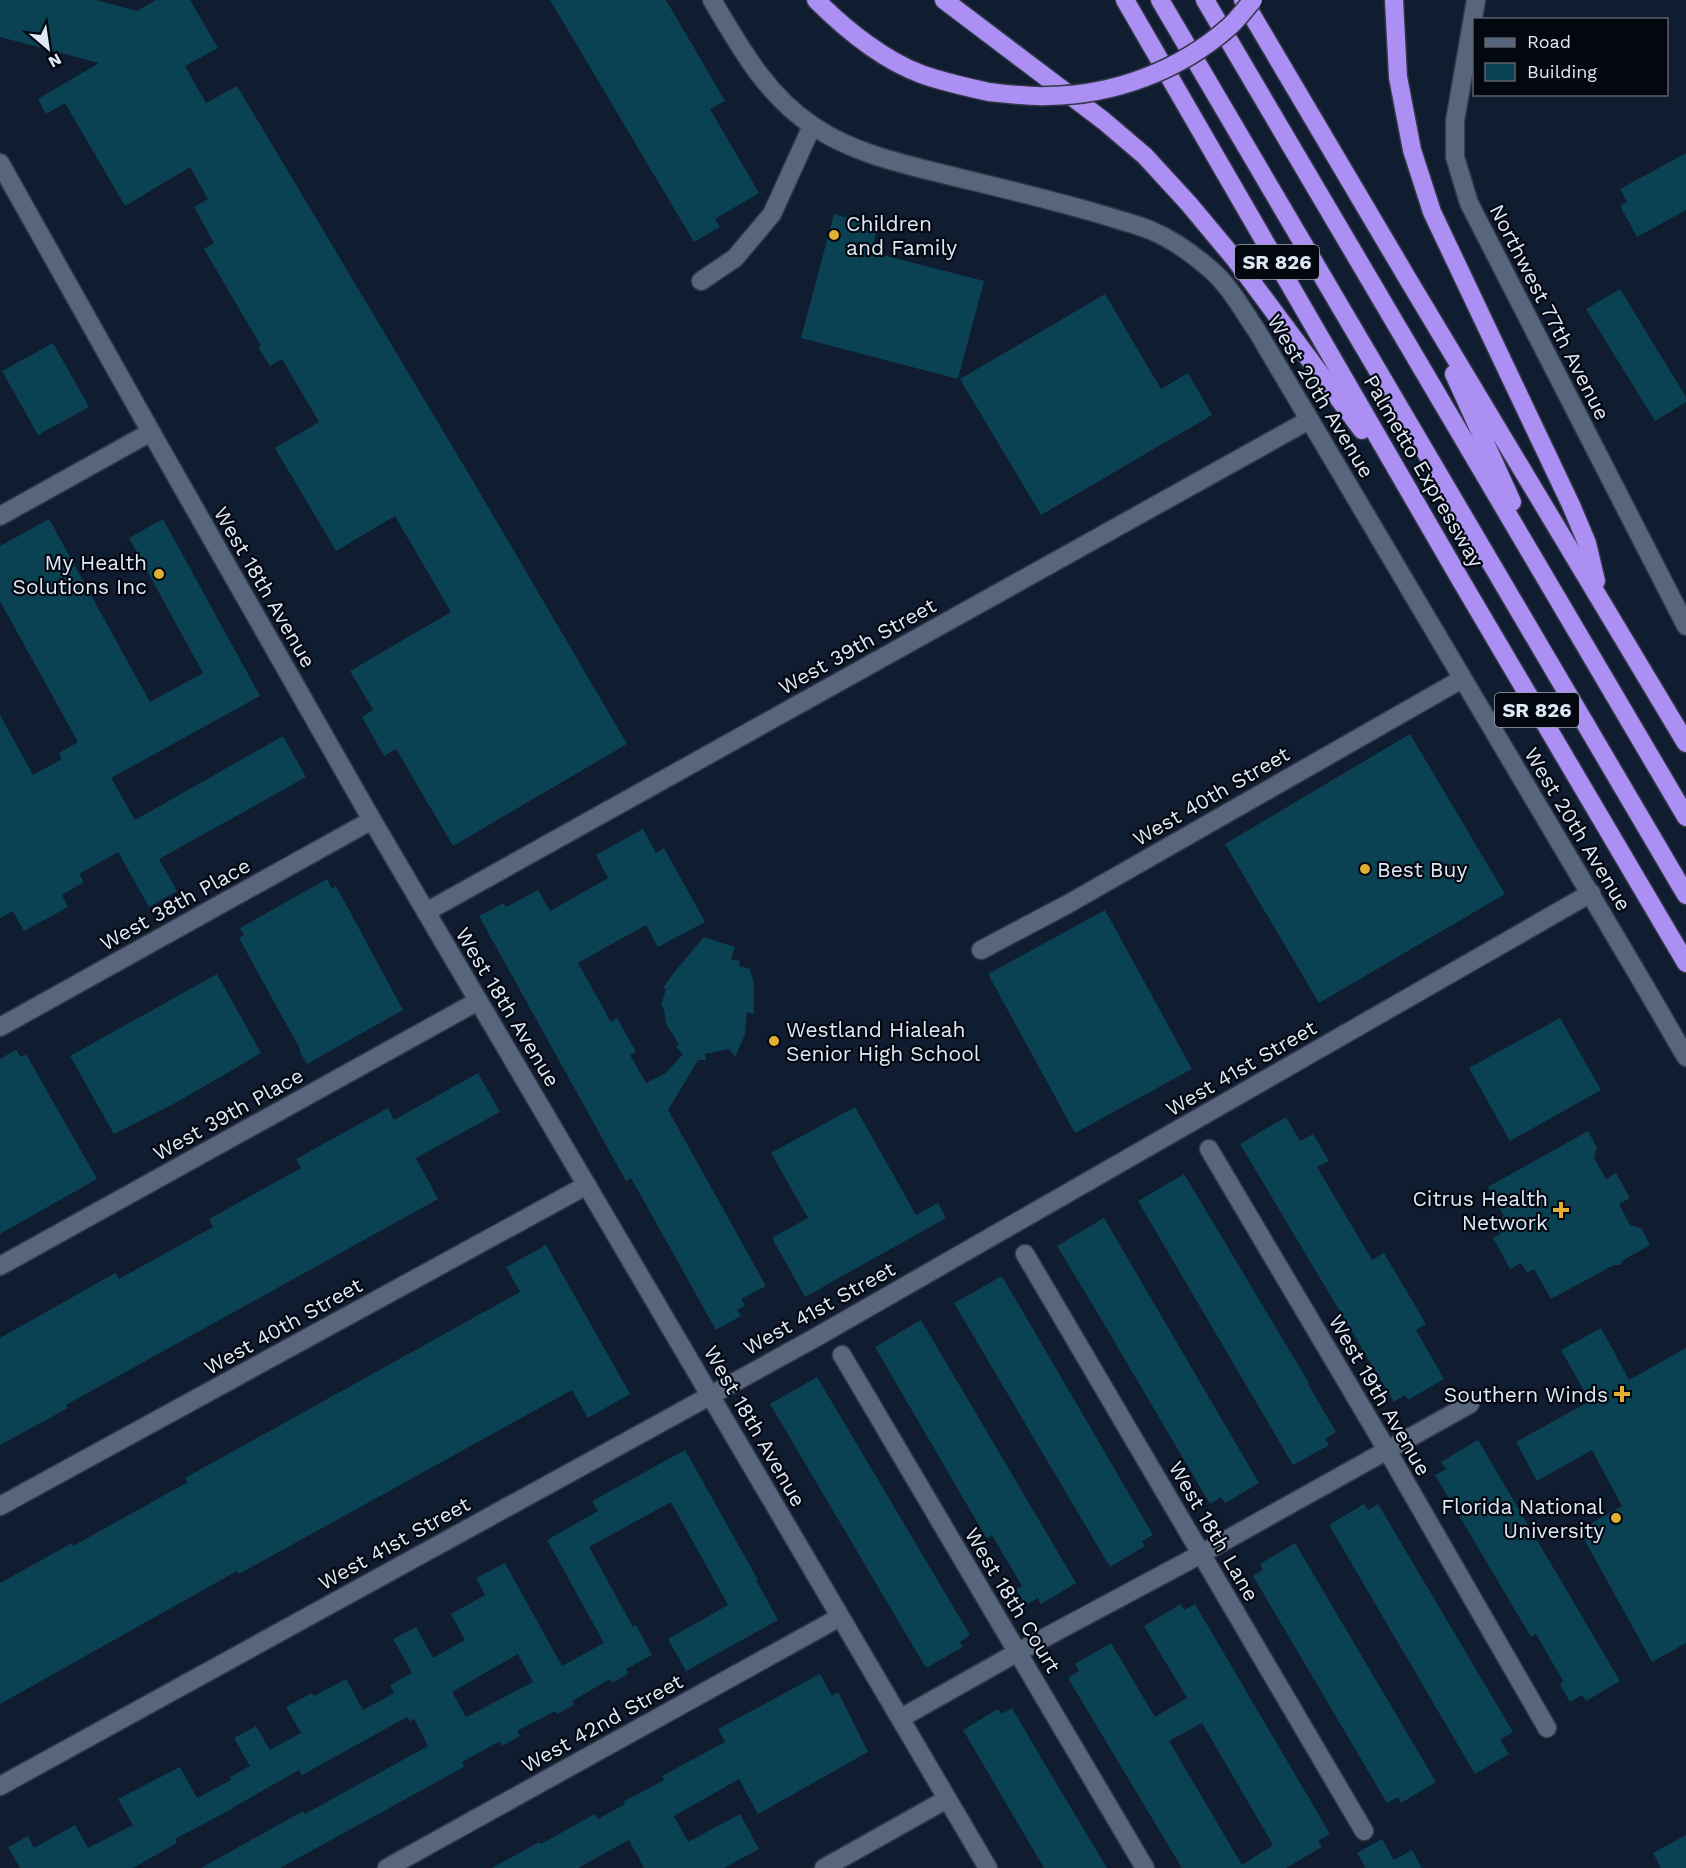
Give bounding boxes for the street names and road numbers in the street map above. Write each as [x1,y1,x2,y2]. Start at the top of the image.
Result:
street label: Northwest 77th Avenue [1485,200,1615,424]
road number: SR 826 [1235,245,1319,279]
street label: West 20th Avenue [1262,310,1380,482]
street label: Palmetto Expressway [1359,370,1489,572]
street label: West 18th Avenue [209,502,321,672]
street label: West 39th Street [774,592,940,700]
road number: SR 826 [1495,693,1579,727]
street label: West 40th Street [1128,741,1294,851]
street label: West 20th Avenue [1519,743,1637,915]
street label: West 38th Place [96,852,254,956]
street label: West 18th Avenue [450,923,566,1091]
street label: West 41st Street [1161,1015,1321,1121]
street label: West 39th Place [149,1062,307,1166]
street label: West 41st Street [739,1256,899,1360]
street label: West 40th Street [200,1272,366,1380]
street label: West 19th Avenue [1324,1310,1436,1480]
street label: West 18th Avenue [699,1341,811,1511]
street label: West 18th Lane [1164,1456,1264,1606]
street label: West 41st Street [314,1491,474,1595]
street label: West 18th Court [960,1523,1066,1677]
street label: West 42nd Street [517,1668,687,1778]

